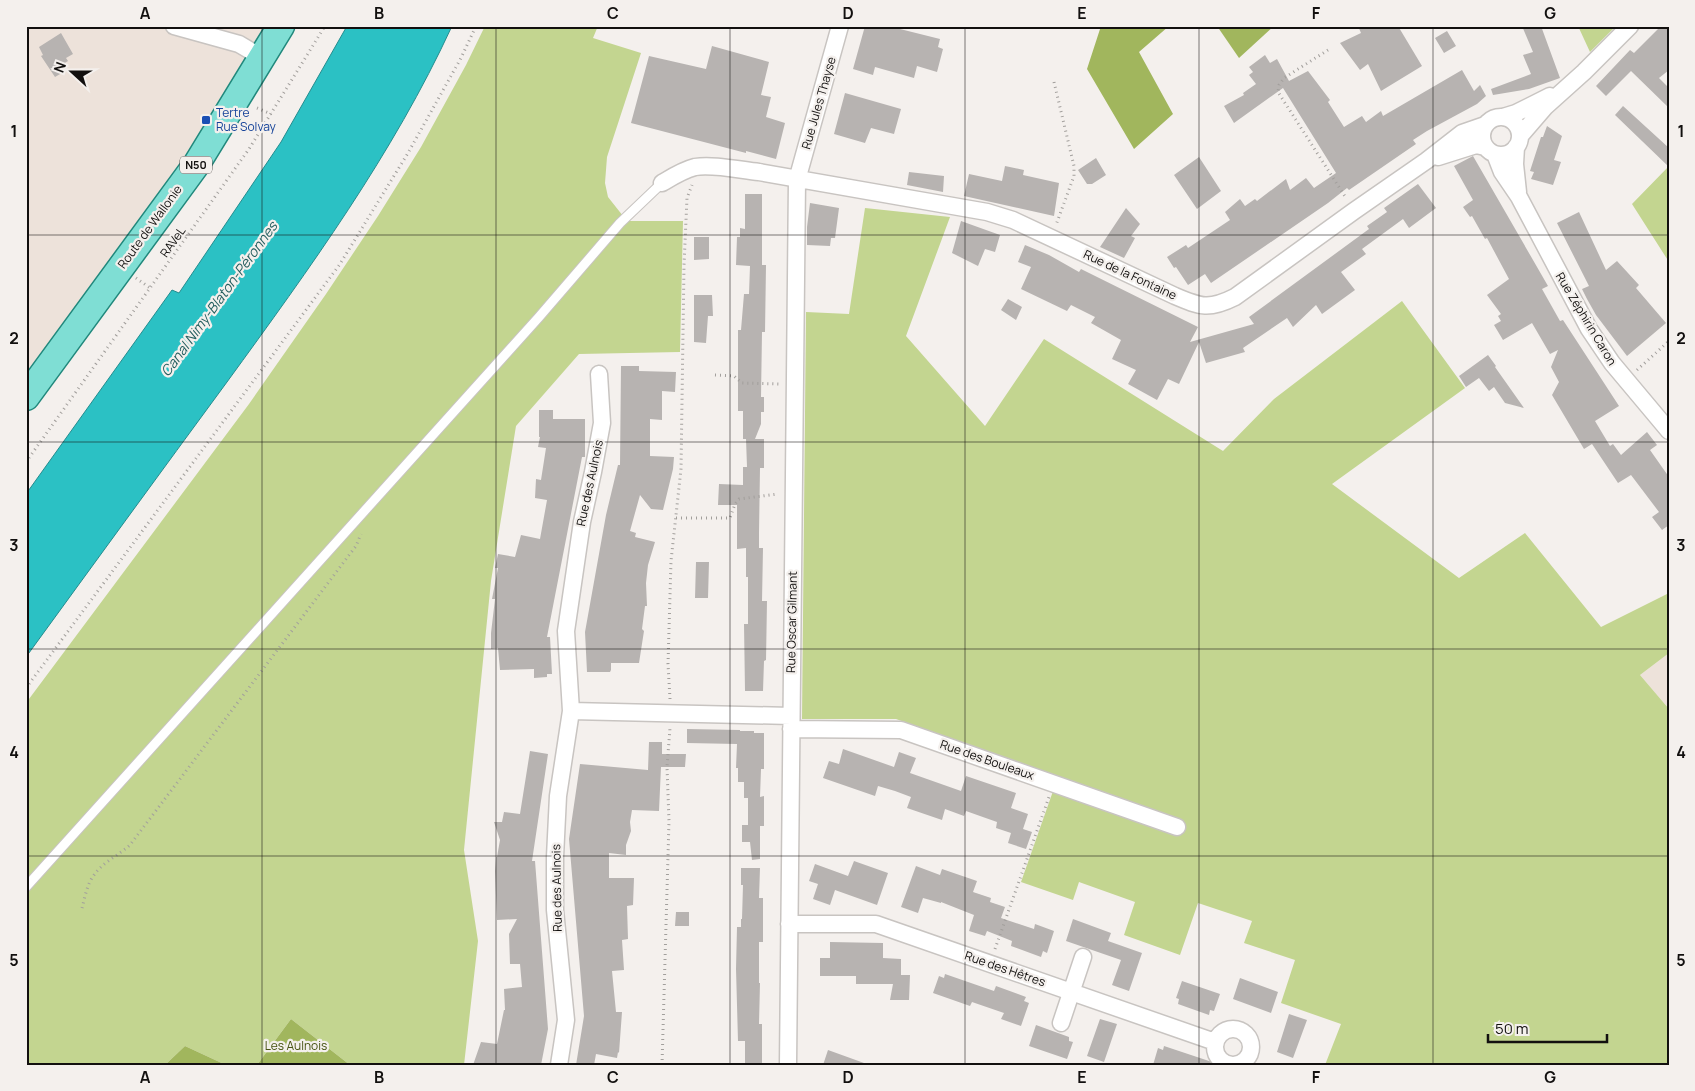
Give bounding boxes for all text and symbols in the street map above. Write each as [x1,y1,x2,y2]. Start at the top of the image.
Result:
text: A [140,2,151,24]
text: B [374,2,384,24]
text: C [607,2,619,24]
text: D [842,2,854,24]
text: E [1077,2,1087,24]
text: F [1312,2,1321,24]
text: G [1544,2,1556,24]
north arrow [48,48,98,98]
street label: Rue Jules Thayse [797,55,840,151]
text: N [49,59,70,75]
place label: Tertre Rue Solvay [216,104,276,135]
marker: Tertre Rue Solvay [200,114,212,126]
text: 1 [10,120,18,142]
text: 1 [1677,120,1685,142]
road number: N50 [180,156,212,174]
street label: Route de Wallonie [114,182,186,272]
water label: Canal Nimy-Blaton-Péronnes [156,216,282,380]
street label: RAVeL [156,223,189,261]
street label: Rue de la Fontaine [1081,246,1180,304]
street label: Rue Zéphirin Caron [1552,269,1621,368]
text: 2 [9,327,19,349]
text: 2 [1676,327,1686,349]
street label: Rue des Aulnois [572,438,607,528]
text: 3 [9,534,19,556]
text: 3 [1676,534,1686,556]
street label: Rue Oscar Gilmant [782,571,801,673]
street label: Rue des Bouleaux [938,735,1037,784]
text: 4 [9,741,19,763]
text: 4 [1676,741,1686,763]
street label: Rue des Aulnois [547,844,566,932]
street label: Rue des Hêtres [962,947,1048,990]
text: 5 [9,949,19,971]
text: 5 [1676,949,1686,971]
scale bar [1488,1011,1606,1043]
text: 50 m [1495,1018,1529,1039]
park label: Les Aulnois [265,1037,327,1054]
text: A [140,1066,151,1088]
text: B [374,1066,384,1088]
text: C [607,1066,619,1088]
text: D [842,1066,854,1088]
text: E [1077,1066,1087,1088]
text: F [1312,1066,1321,1088]
text: G [1544,1066,1556,1088]

